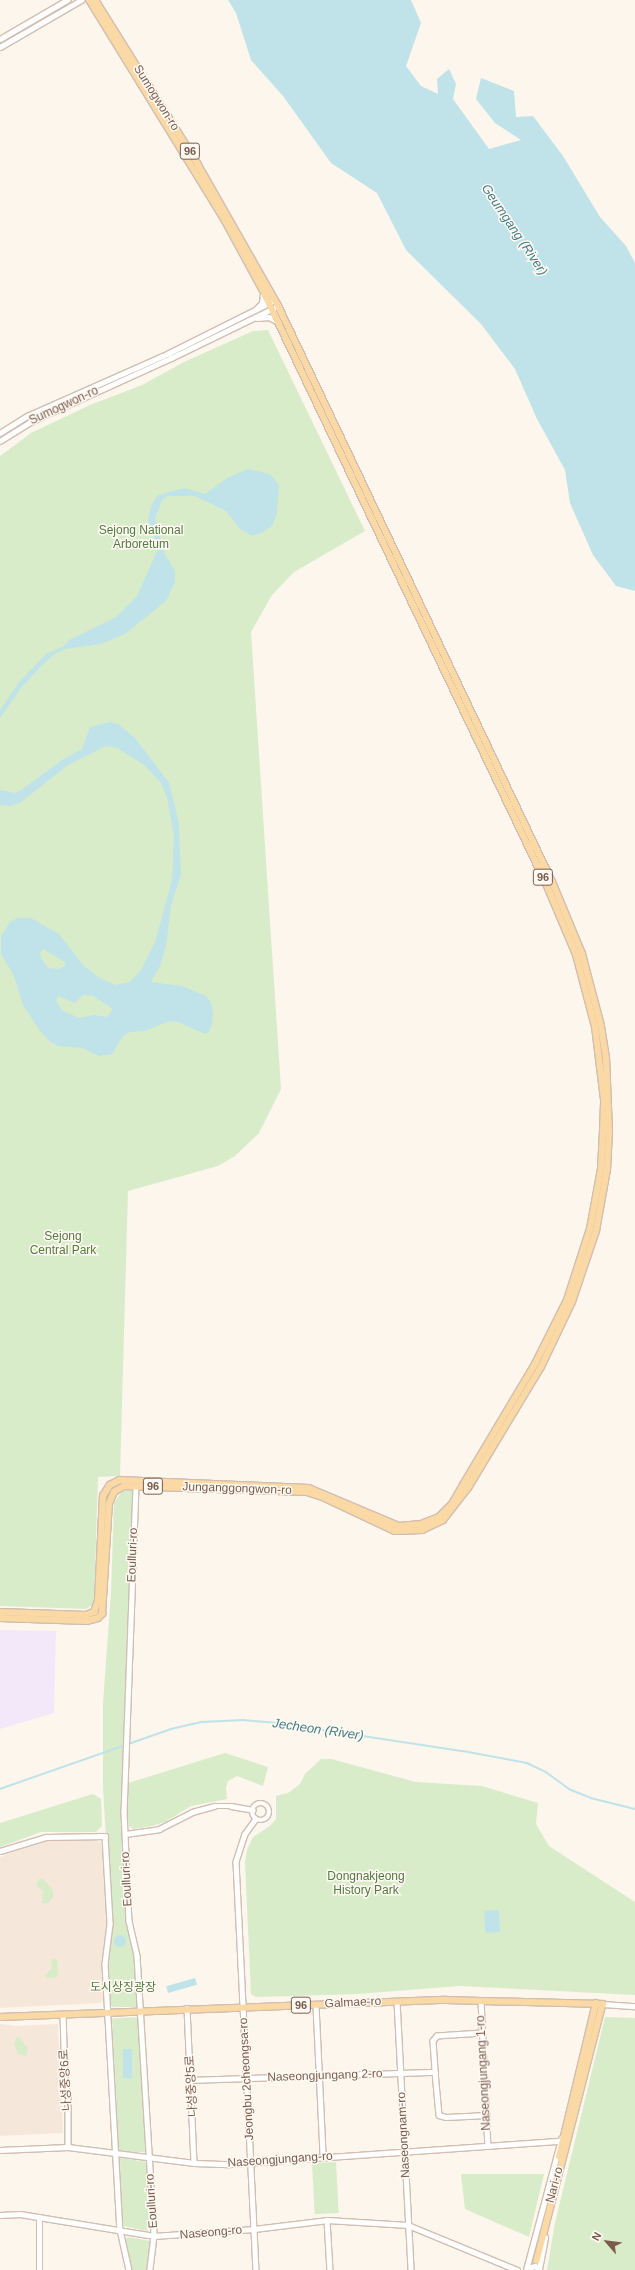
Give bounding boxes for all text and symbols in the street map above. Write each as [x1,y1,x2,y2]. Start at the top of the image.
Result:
street label: Sumogwon-ro [130,63,182,133]
road number: 96 [179,142,201,160]
water label: Geumgang (River) [478,181,550,279]
street label: Sumogwon-ro [27,384,101,428]
park label: Sejong National Arboretum [99,524,183,552]
road number: 96 [532,868,554,886]
park label: Sejong Central Park [30,1230,96,1258]
road number: 96 [142,1477,164,1495]
street label: Junganggongwon-ro [182,1480,292,1498]
street label: Eoulluri-ro [125,1527,141,1583]
water label: Jecheon (River) [271,1716,365,1744]
street label: Eoulluri-ro [118,1851,136,1907]
park label: Dongnakjeong History Park [327,1870,405,1898]
park label: 도시상징광장 [90,1981,156,1995]
street label: Galmae-ro [324,1994,382,2012]
road number: 96 [290,1996,312,2014]
street label: Naseongjungang 1-ro [474,2015,494,2131]
street label: Jeongbu 2cheongsa-ro [237,2017,257,2141]
street label: 나성중앙6로 [57,2049,75,2111]
street label: 나성중앙5로 [183,2055,201,2117]
street label: Naseongjungang 2-ro [267,2067,383,2085]
street label: Naseongnam-ro [395,2092,413,2178]
street label: Naseongjungang-ro [227,2149,333,2171]
street label: Nari-ro [543,2165,567,2205]
street label: Eoulluri-ro [143,2173,161,2229]
north arrow [587,2222,627,2262]
street label: Naseong-ro [179,2223,243,2243]
text: N [589,2230,604,2243]

